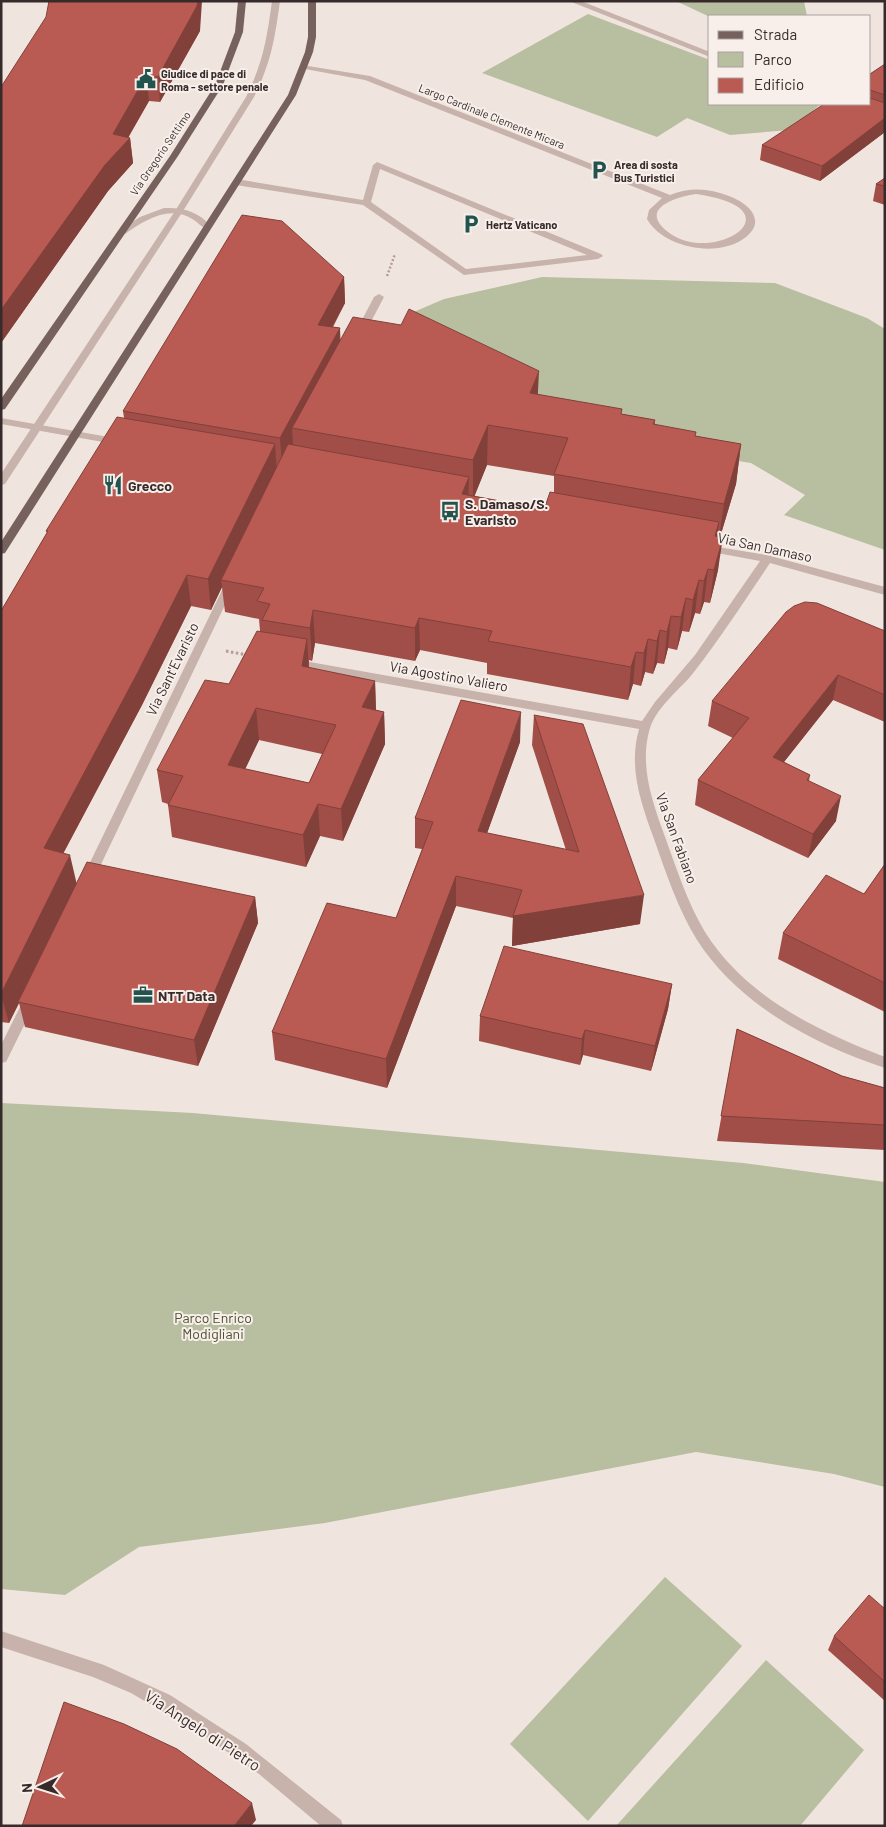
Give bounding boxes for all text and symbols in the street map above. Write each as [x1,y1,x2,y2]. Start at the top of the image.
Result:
legend [708,15,871,105]
text: Strada [754,25,797,43]
text: Parco [754,50,792,68]
place label: Giudice di pace di Roma - settore penale [161,67,269,93]
public building icon: Giudice di pace di Roma - settore penale [135,68,157,90]
text: Edificio [754,75,804,93]
street label: Largo Cardinale Clemente Micara [417,81,567,151]
street label: Via Gregorio Settimo [127,108,193,198]
place label: Area di sosta Bus Turistici [614,158,678,184]
parking icon: Area di sosta Bus Turistici [588,159,610,181]
parking icon: Hertz Vaticano [460,213,482,235]
place label: Hertz Vaticano [486,218,557,231]
restaurant icon: Grecco [102,474,124,496]
place label: Grecco [128,477,172,494]
place label: S. Damaso/S. Evaristo [465,495,548,528]
bus stop icon: S. Damaso/S. Evaristo [439,500,461,522]
street label: Via San Damaso [716,529,814,565]
street label: Via Sant'Evaristo [142,620,202,718]
street label: Via Agostino Valiero [388,657,510,695]
street label: Via San Fabiano [653,790,701,886]
office icon: NTT Data [132,984,154,1006]
place label: NTT Data [158,987,215,1004]
park label: Parco Enrico Modigliani [174,1309,252,1342]
street label: Via Angelo di Pietro [142,1685,264,1775]
north arrow [15,1762,65,1812]
text: N [18,1783,35,1793]

